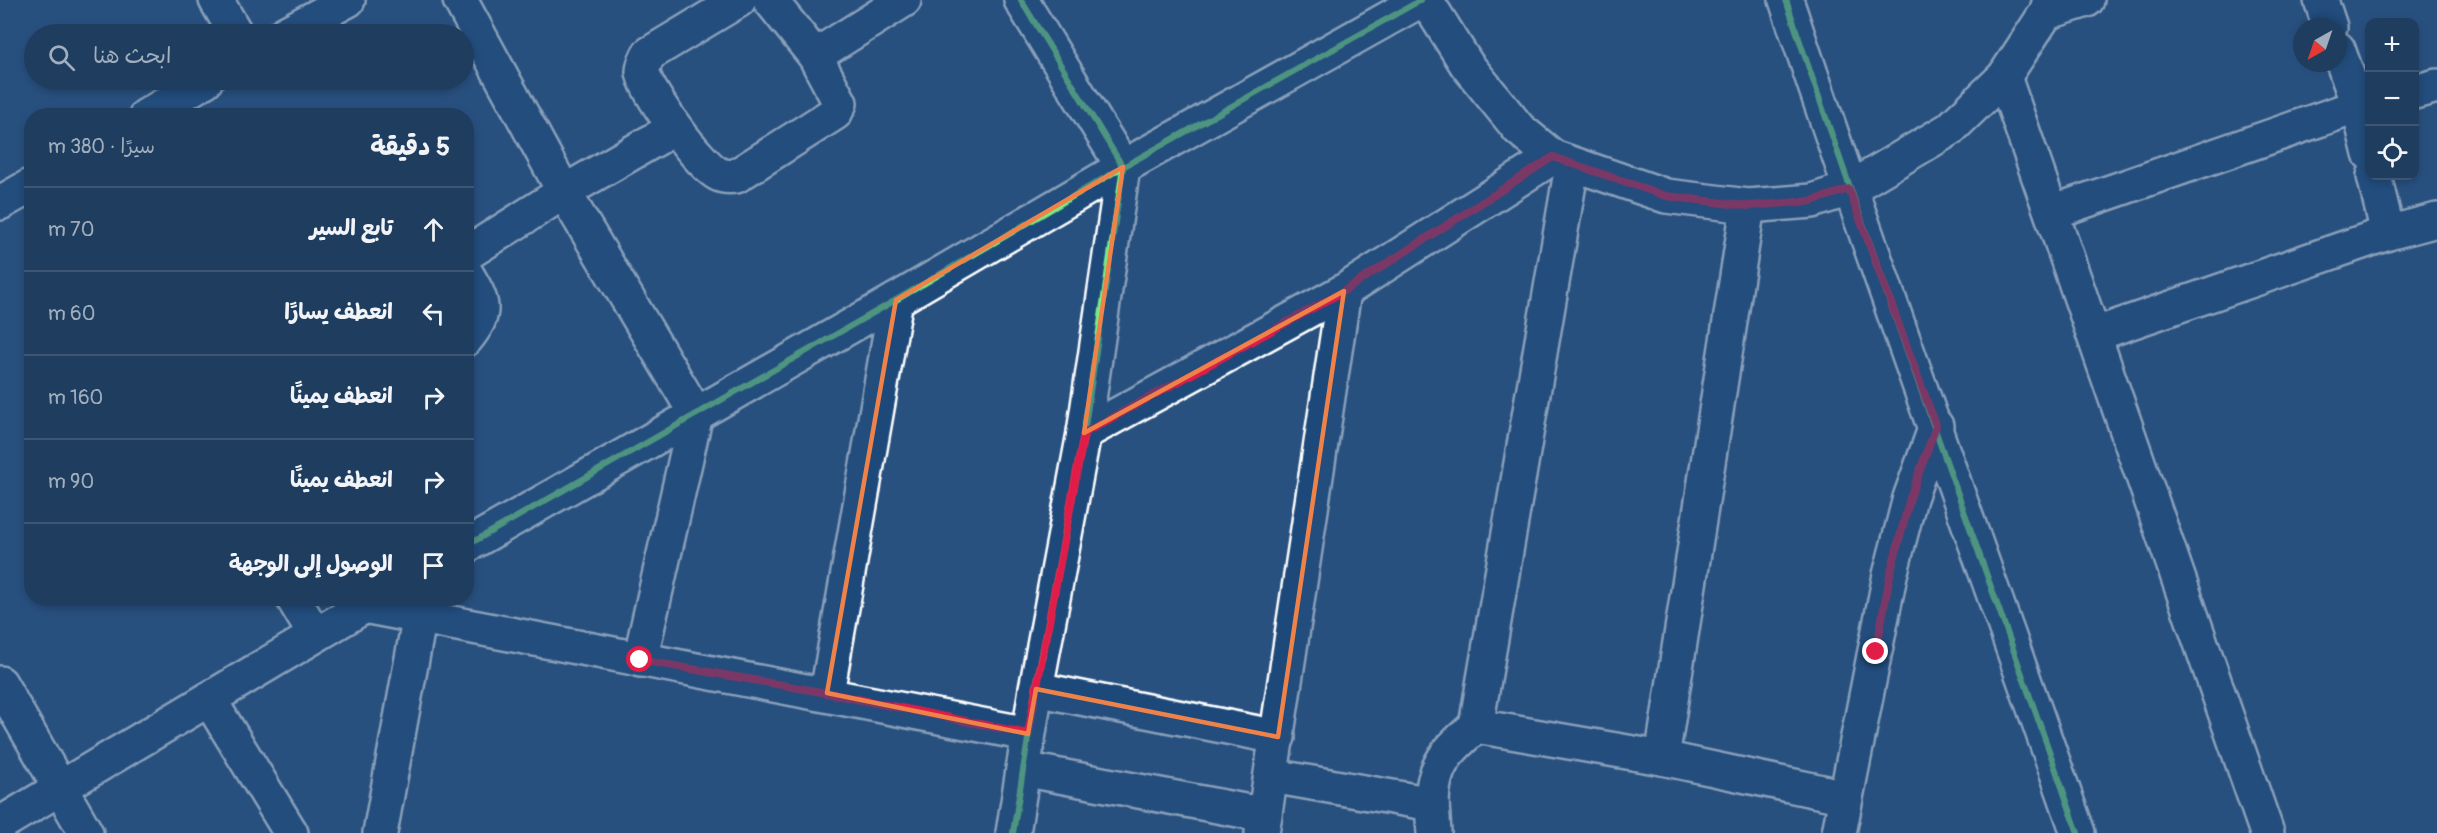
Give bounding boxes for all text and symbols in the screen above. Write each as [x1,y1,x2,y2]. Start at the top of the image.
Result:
north arrow [2293,18,2347,72]
map controls [2365,18,2419,180]
button: + [2365,18,2419,72]
search box [24,24,474,90]
icon: search [45,41,78,74]
text: ابحث هنا [93,42,171,70]
button: − [2365,72,2419,126]
button: locate [2365,126,2419,180]
text: 5 دقيقة [370,131,450,163]
text: سيرًا · 380 m [48,134,155,159]
icon: ahead [417,213,450,246]
text: تابع السير [310,214,393,242]
text: 70 m [48,217,94,242]
icon: left [417,297,450,330]
text: انعطف يسارًا [284,298,393,326]
text: 60 m [48,301,95,326]
icon: right [417,381,450,414]
text: انعطف يمينًا [290,382,393,410]
text: 160 m [48,385,103,410]
icon: right [417,465,450,498]
text: انعطف يمينًا [290,466,393,494]
text: 90 m [48,469,94,494]
icon: arrive [417,549,450,582]
text: الوصول إلى الوجهة [229,550,393,578]
route end [1862,638,1888,664]
route start [626,646,652,672]

